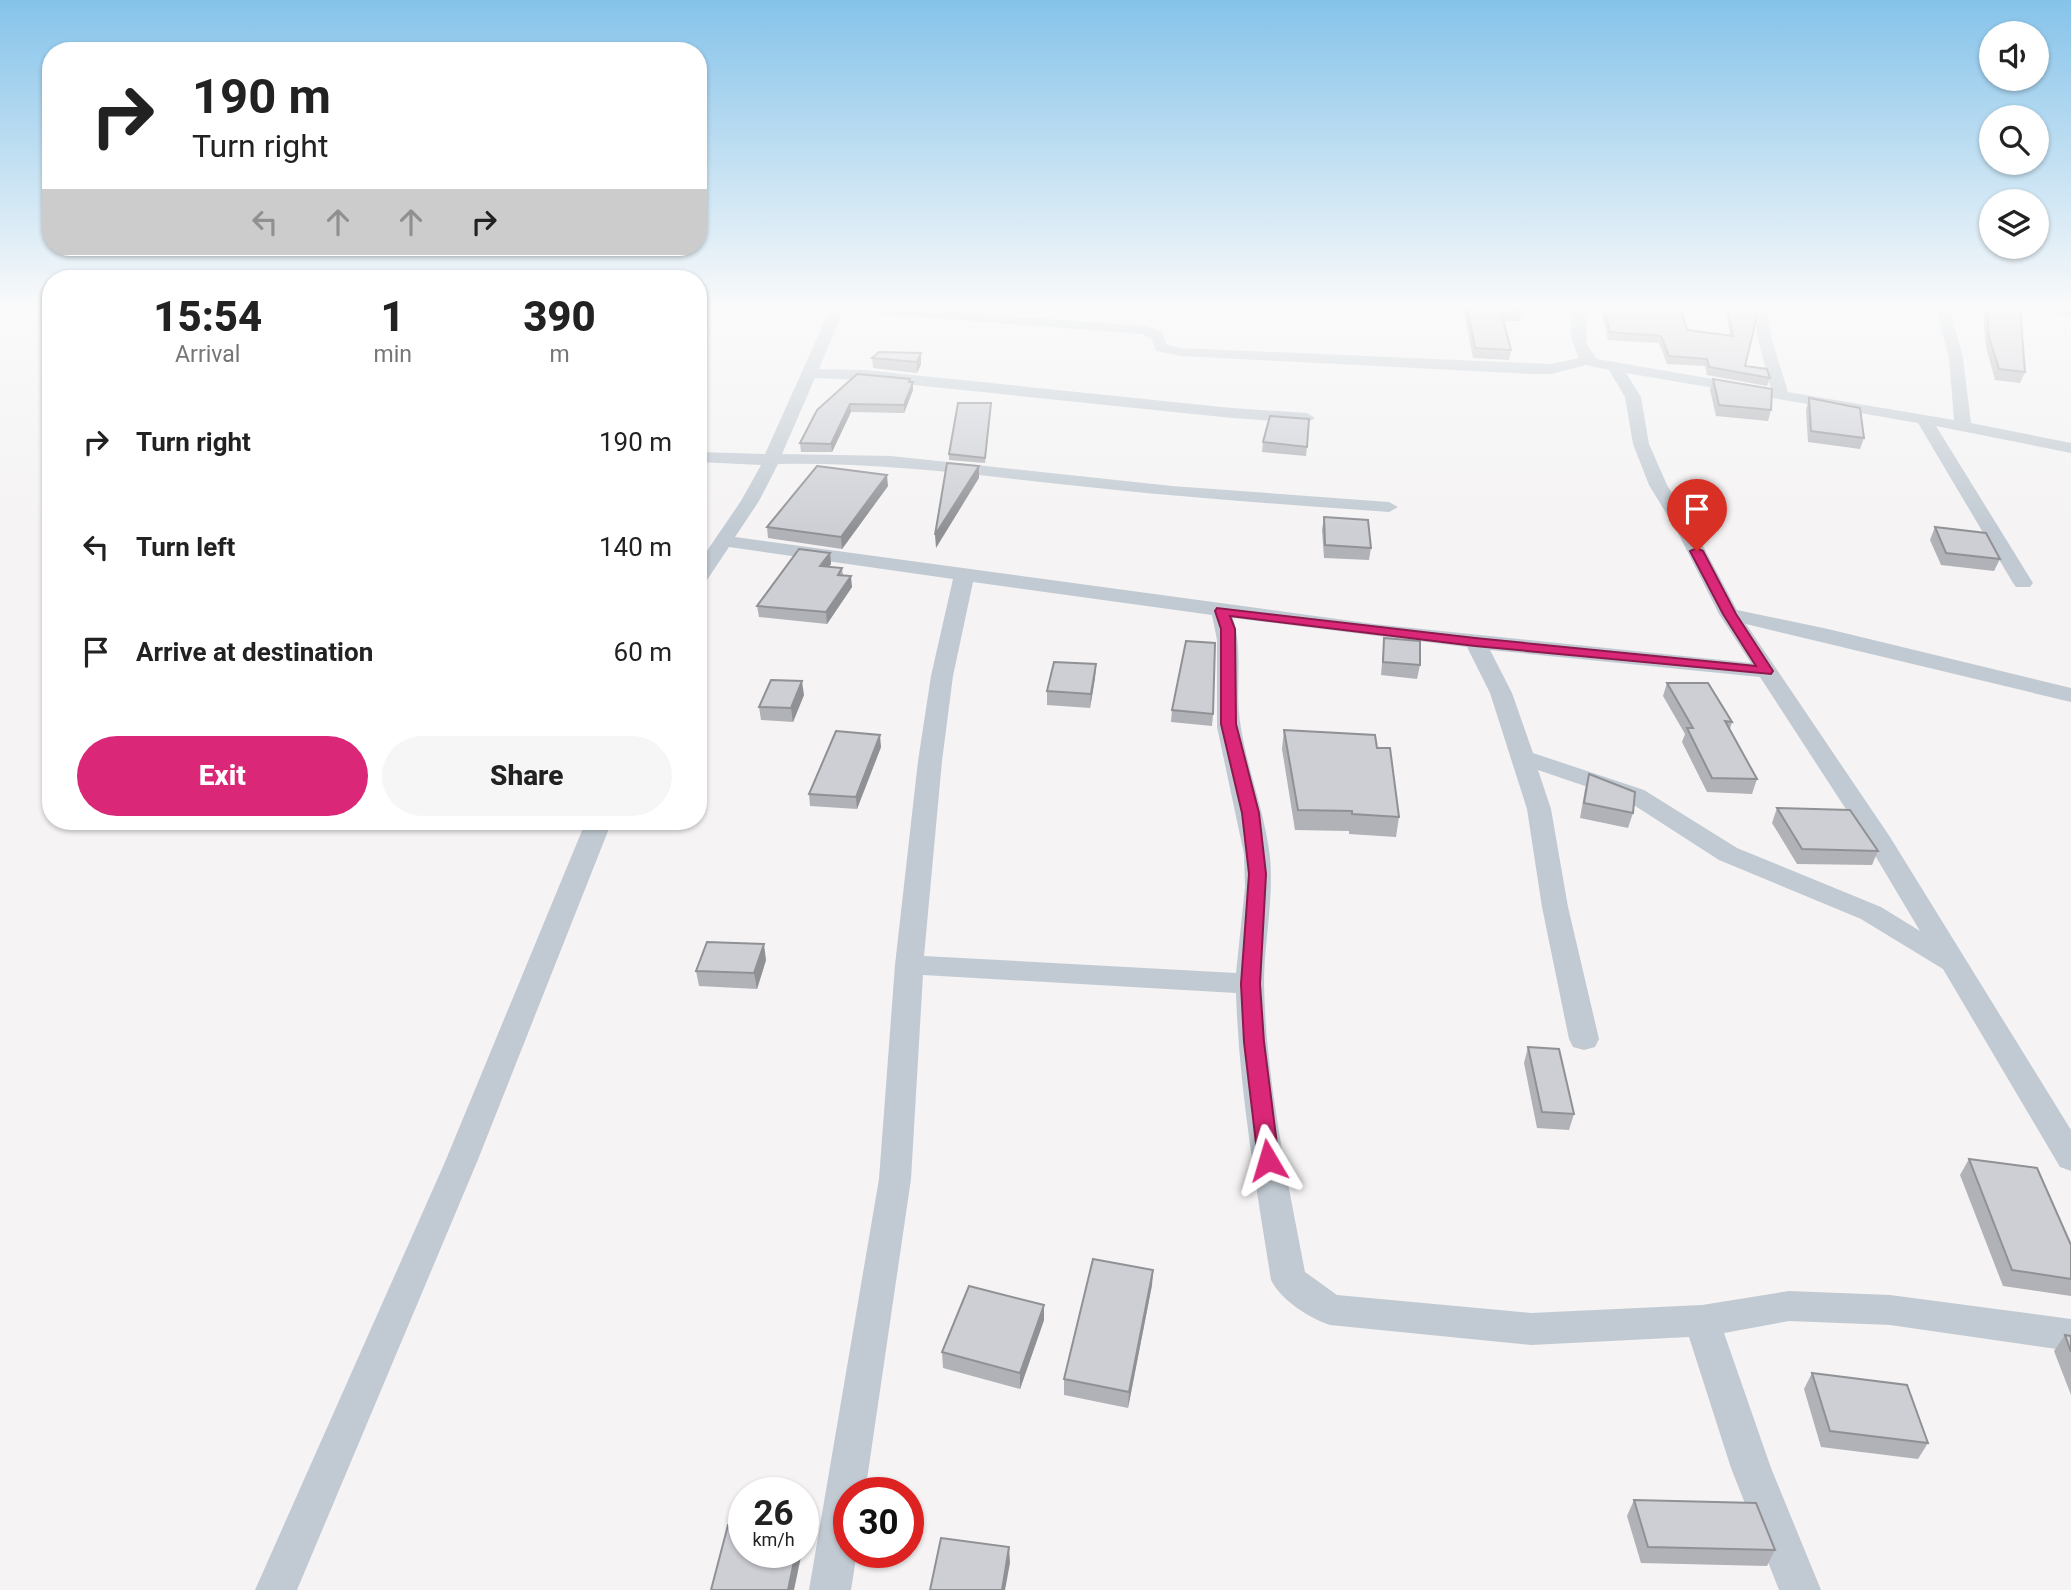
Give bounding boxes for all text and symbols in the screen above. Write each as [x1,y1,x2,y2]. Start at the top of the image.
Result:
map controls [1979,21,2049,259]
button: sound [1979,21,2049,91]
text: 190 m [192,68,331,125]
icon: right [77,70,168,161]
button: search [1979,105,2049,175]
text: Turn right [192,127,328,165]
button: layers [1979,189,2049,259]
icon: left [246,203,284,241]
icon: ahead [319,203,357,241]
icon: ahead [392,203,430,241]
icon: right [465,203,503,241]
text: 15:54 [153,292,262,341]
text: 1 [381,292,405,341]
text: 390 [523,292,596,341]
text: Arrival [175,341,240,368]
text: min [373,341,412,368]
text: m [549,341,570,368]
icon: right [77,423,115,461]
text: Turn right [136,427,251,457]
text: 190 m [599,427,672,457]
pin [1667,479,1727,551]
icon: arrive [1678,490,1716,528]
icon: left [77,528,115,566]
text: Turn left [136,532,235,562]
text: 140 m [599,532,672,562]
icon: arrive [77,633,115,671]
text: Arrive at destination [136,637,373,667]
text: 60 m [614,637,672,667]
button: Exit [77,736,368,816]
button: Share [382,736,672,816]
position arrow [1231,1123,1305,1197]
speed limit sign: 30 [833,1477,924,1568]
text: 26 [753,1493,794,1534]
text: km/h [752,1529,795,1550]

